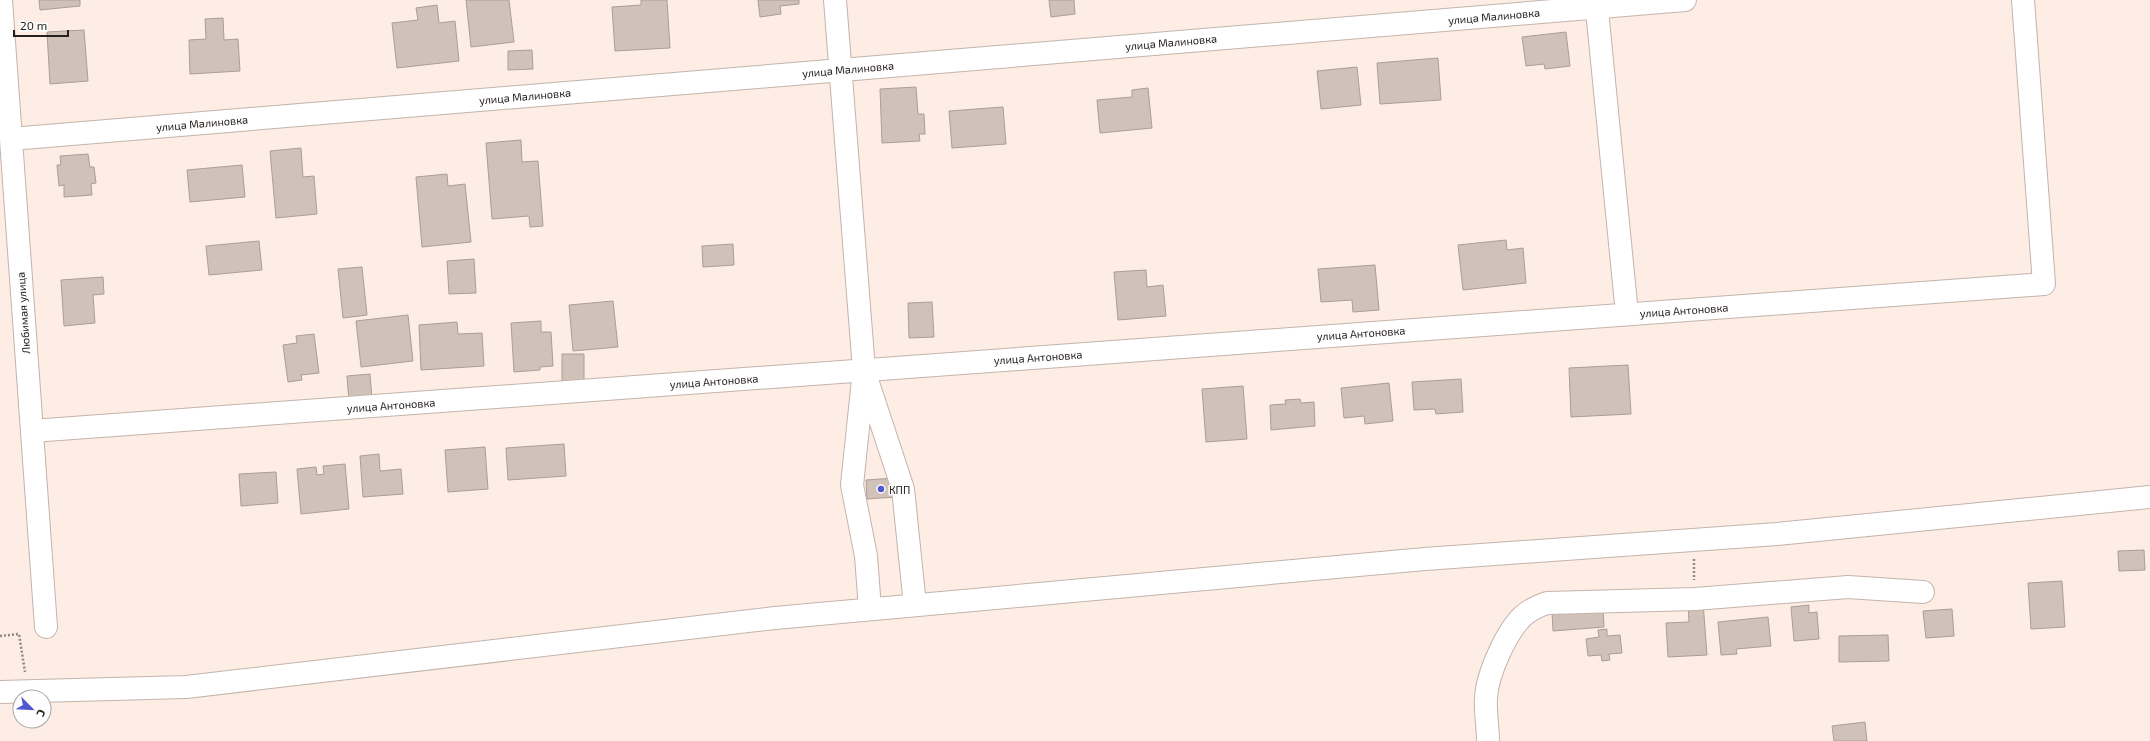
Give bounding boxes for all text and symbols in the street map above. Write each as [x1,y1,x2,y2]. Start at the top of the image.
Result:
street label: улица Малиновка [1447,6,1541,27]
scale bar [14,12,68,38]
text: 20 m [20,18,47,32]
street label: улица Малиновка [1124,32,1218,53]
street label: улица Малиновка [801,59,895,80]
street label: улица Малиновка [478,86,572,107]
street label: улица Малиновка [155,113,249,134]
street label: Любимая улица [14,272,33,354]
street label: улица Антоновка [1639,300,1729,321]
street label: улица Антоновка [1316,323,1406,344]
street label: улица Антоновка [993,347,1083,368]
street label: улица Антоновка [669,371,759,392]
street label: улица Антоновка [346,395,436,416]
place label: КПП [889,483,910,496]
marker: КПП [876,484,886,494]
north arrow [12,689,52,729]
text: С [34,708,49,719]

